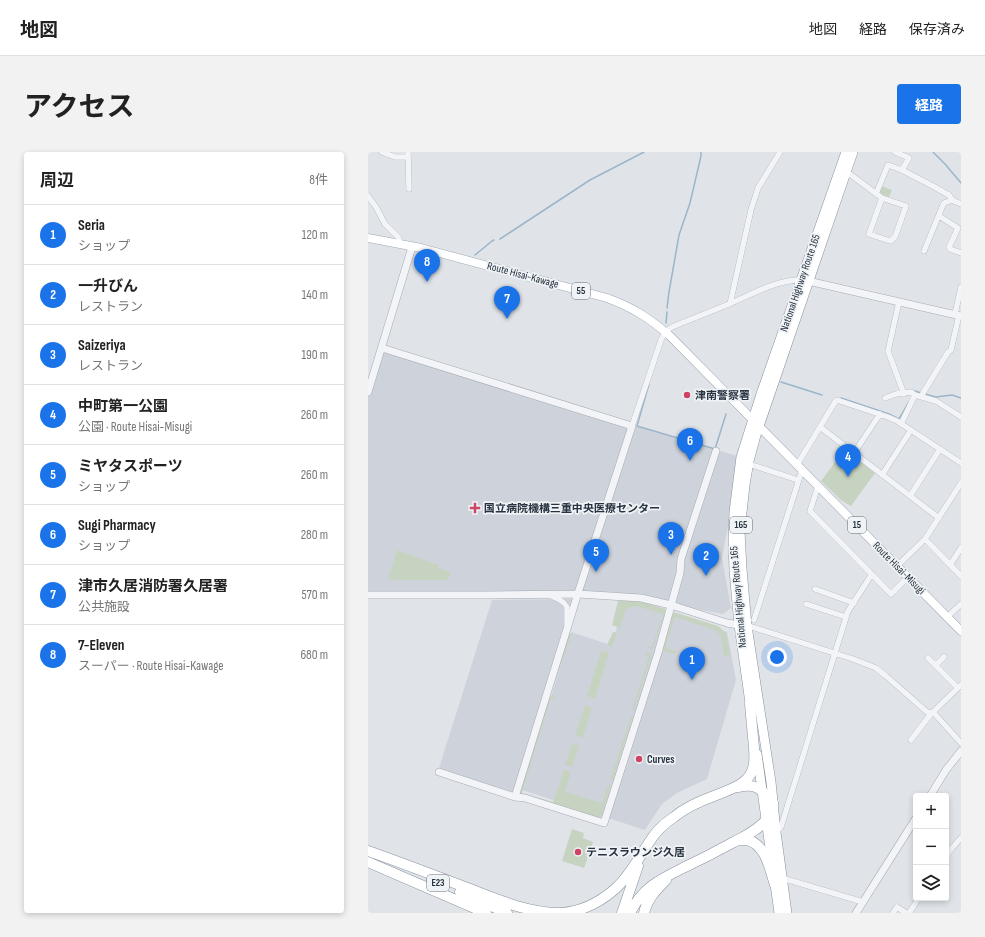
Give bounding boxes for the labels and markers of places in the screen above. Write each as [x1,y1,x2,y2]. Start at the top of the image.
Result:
pin: 8 [414,249,440,282]
pin: 7 [494,286,520,319]
place label: 津南警察署 [695,389,750,402]
marker: 津南警察署 [682,390,692,400]
pin: 6 [677,428,703,461]
pin: 4 [835,444,861,477]
marker: 国立病院機構三重中央医療センター [469,502,481,514]
place label: 国立病院機構三重中央医療センター [484,502,660,515]
pin: 3 [658,522,684,555]
pin: 5 [583,539,609,572]
pin: 2 [693,543,719,576]
pin: 1 [679,647,705,680]
place label: Curves [647,753,674,766]
marker: Curves [634,754,644,764]
place label: テニスラウンジ久居 [586,846,685,859]
marker: テニスラウンジ久居 [573,847,583,857]

